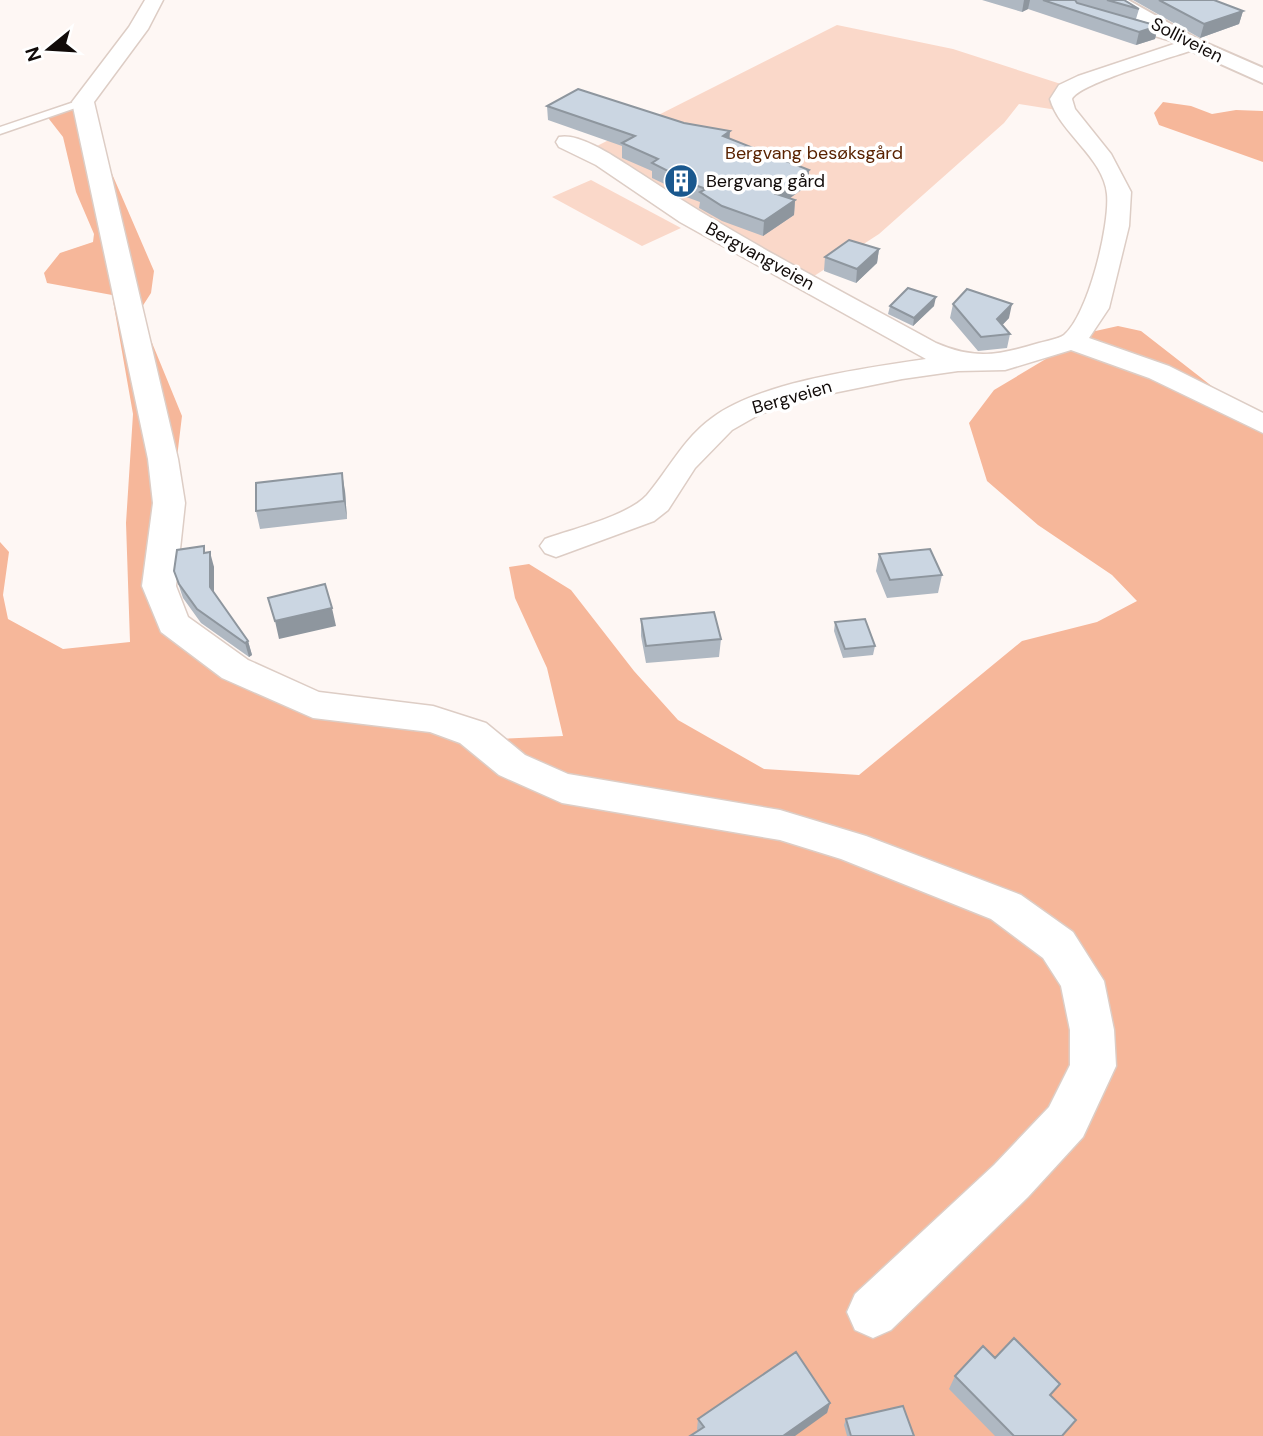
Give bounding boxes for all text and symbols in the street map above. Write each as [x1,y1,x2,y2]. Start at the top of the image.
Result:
street label: Solliveien [1147,12,1227,68]
north arrow [14,14,84,84]
text: N [19,44,47,65]
park label: Bergvang besøksgård [725,141,903,165]
building icon: Bergvang gård [662,162,700,200]
place label: Bergvang gård [706,169,825,193]
street label: Bergvangveien [701,216,819,296]
street label: Bergveien [749,374,835,420]

